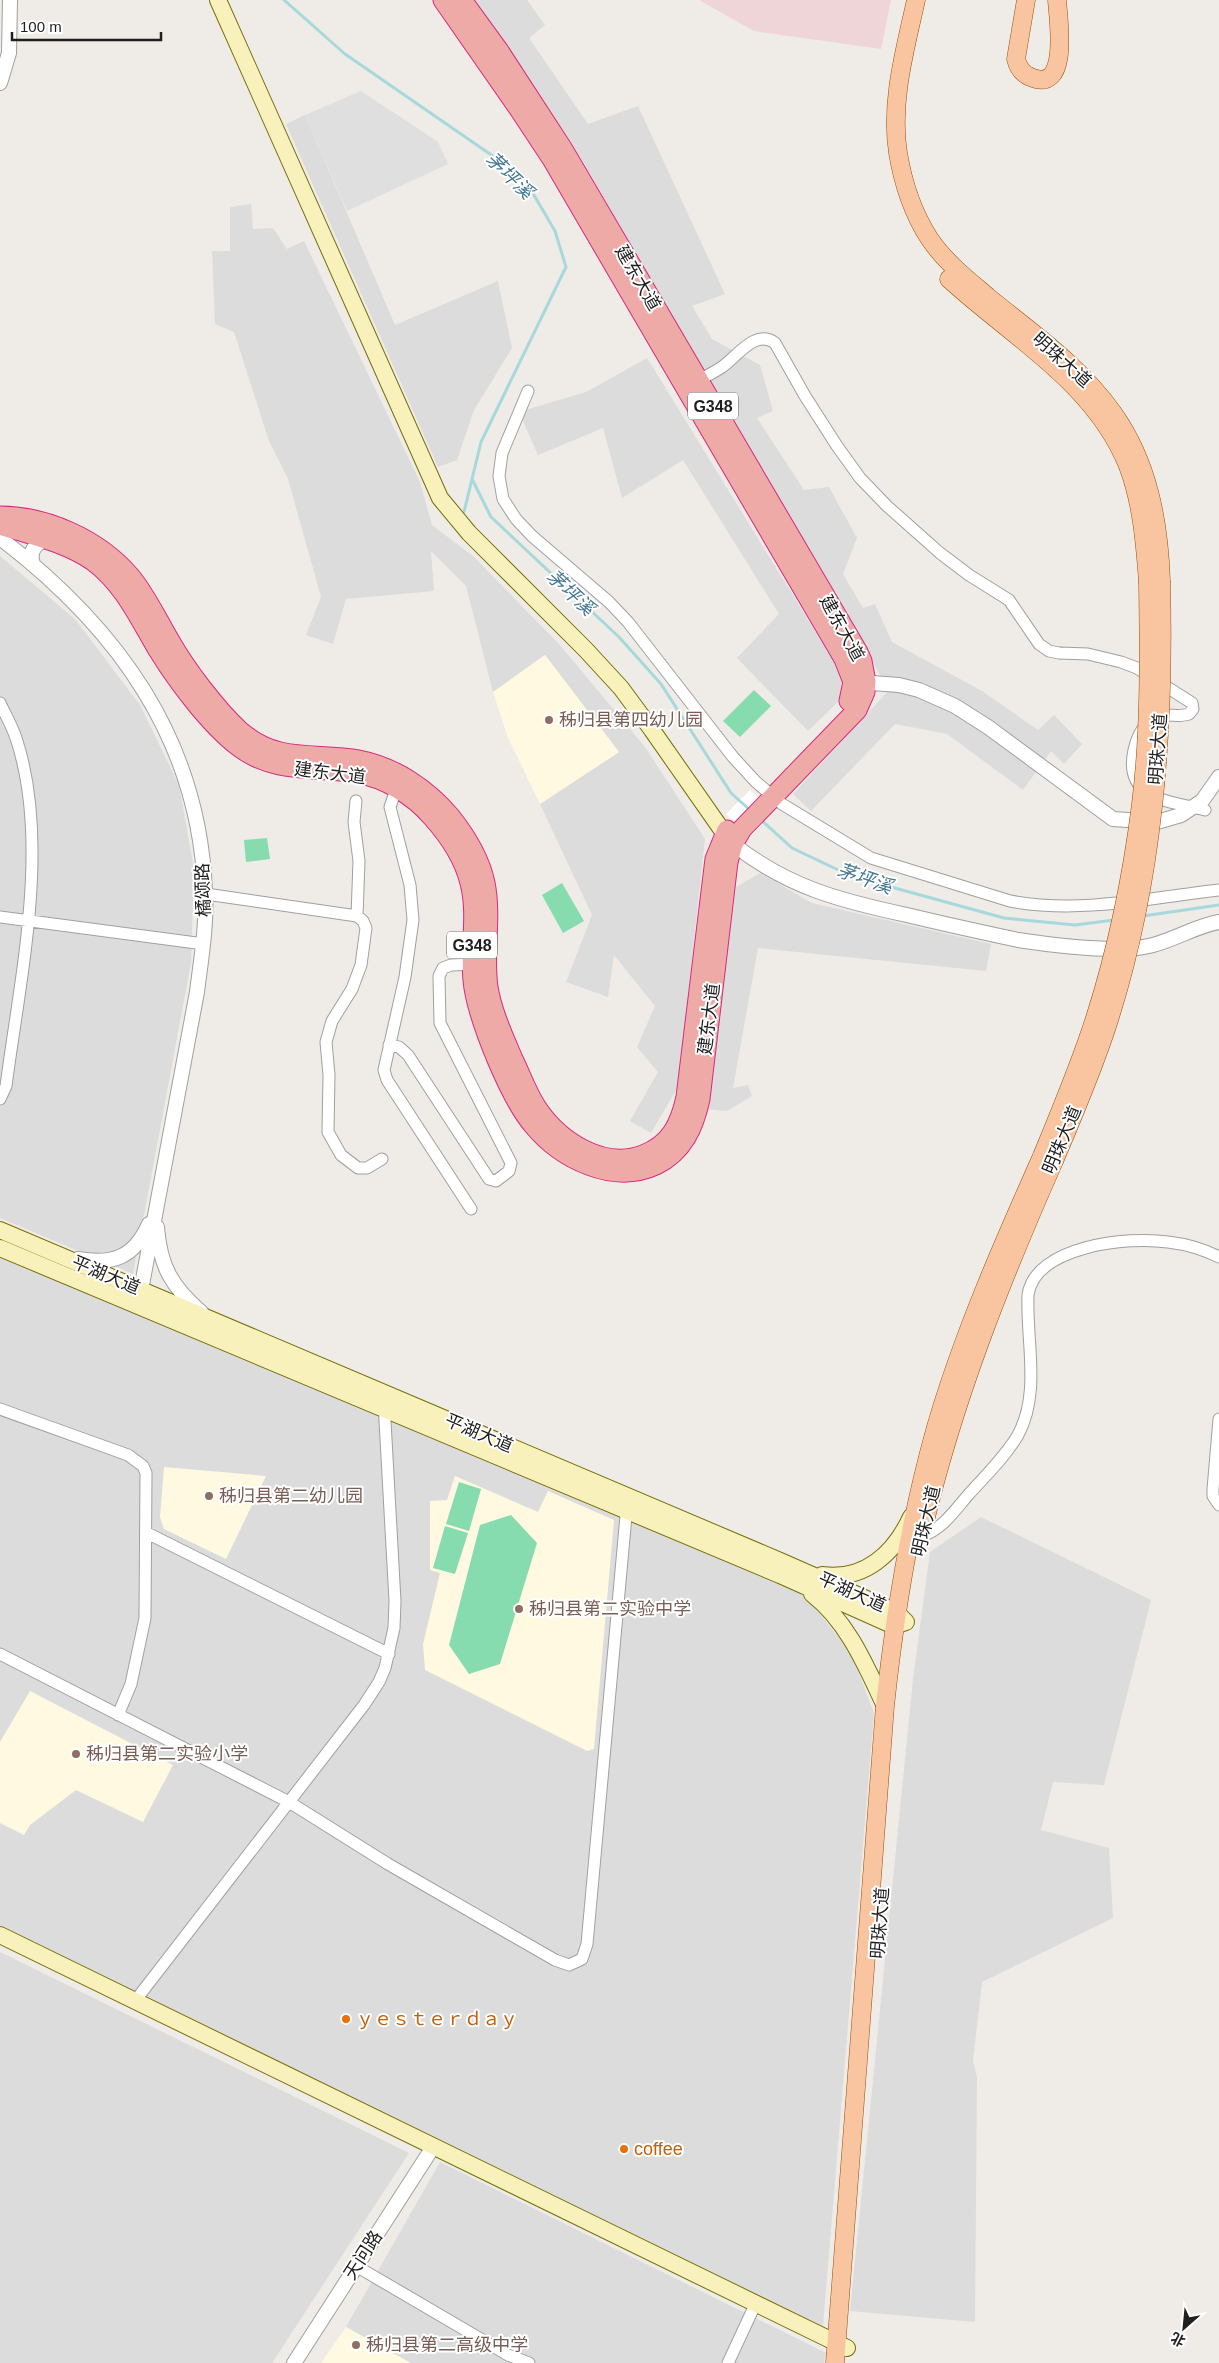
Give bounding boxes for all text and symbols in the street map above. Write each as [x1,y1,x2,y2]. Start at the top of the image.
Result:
scale bar [12,10,161,42]
text: 100 m [20,18,62,35]
water label: 茅坪溪 [482,148,539,204]
street label: 建东大道 [611,242,665,314]
street label: 明珠大道 [1029,328,1095,392]
road number: G348 [688,392,738,420]
water label: 茅坪溪 [543,565,600,621]
street label: 建东大道 [816,592,868,664]
place label: 秭归县第四幼儿园 [559,710,703,730]
street label: 明珠大道 [1146,712,1170,786]
marker: 秭归县第四幼儿园 [543,714,555,726]
street label: 建东大道 [293,759,367,787]
water label: 茅坪溪 [834,859,897,898]
street label: 橘颂路 [192,863,214,917]
road number: G348 [447,932,497,958]
street label: 建东大道 [695,982,723,1056]
street label: 明珠大道 [1039,1103,1085,1177]
street label: 平湖大道 [69,1252,143,1298]
street label: 平湖大道 [442,1410,516,1456]
street label: 明珠大道 [908,1484,944,1558]
place label: 秭归县第二幼儿园 [219,1486,363,1506]
marker: 秭归县第二幼儿园 [203,1490,215,1502]
street label: 平湖大道 [815,1568,889,1616]
place label: 秭归县第二实验中学 [529,1599,691,1619]
marker: 秭归县第二实验中学 [513,1603,525,1615]
place label: 秭归县第二实验小学 [86,1744,248,1764]
marker: 秭归县第二实验小学 [70,1748,82,1760]
street label: 明珠大道 [868,1886,892,1960]
place label: ｙｅｓｔｅｒｄａｙ [356,2009,518,2030]
marker: ｙｅｓｔｅｒｄａｙ [340,2013,352,2025]
place label: coffee [634,2139,683,2159]
marker: coffee [618,2143,630,2155]
street label: 天问路 [340,2227,386,2283]
north arrow [1159,2303,1209,2353]
text: 北 [1168,2329,1188,2350]
place label: 秭归县第二高级中学 [366,2335,528,2355]
marker: 秭归县第二高级中学 [350,2339,362,2351]

